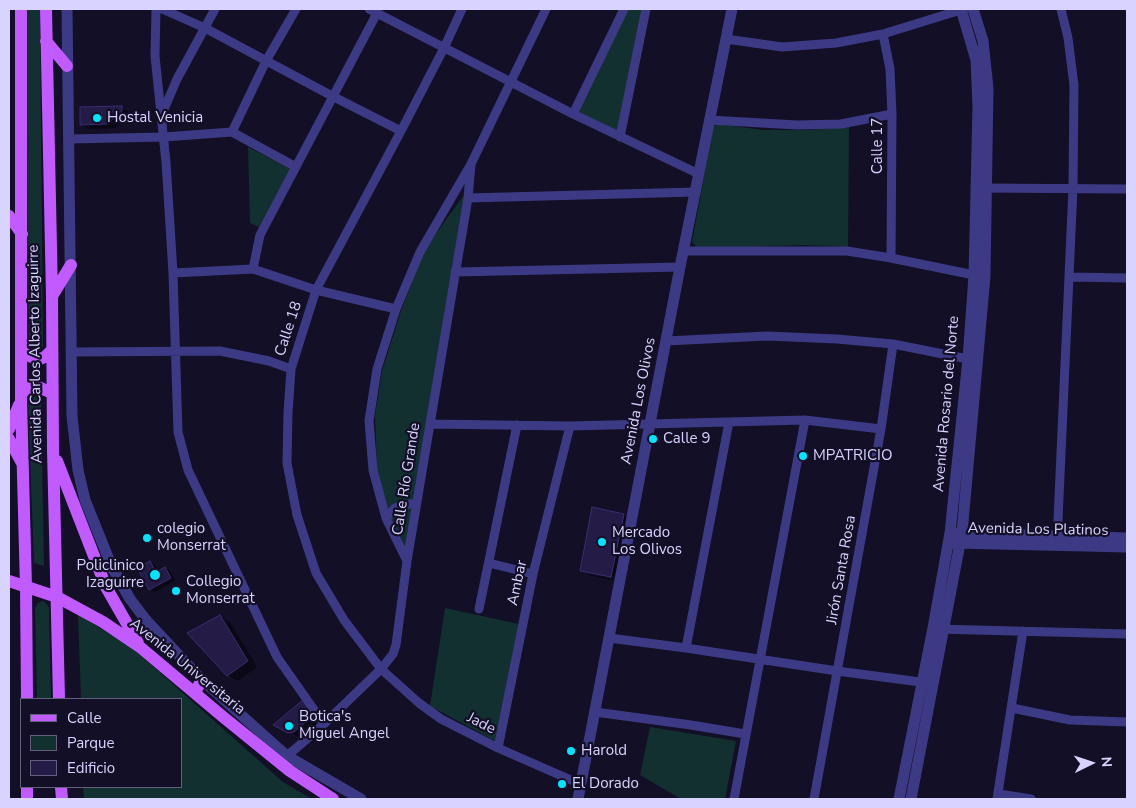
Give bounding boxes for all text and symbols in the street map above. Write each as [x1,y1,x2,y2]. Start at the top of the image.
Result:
place label: Hostal Venicia [107,109,203,127]
marker: Hostal Venicia [91,112,103,124]
street label: Calle 17 [869,118,887,174]
street label: Avenida Carlos Alberto Izaguirre [25,244,47,464]
street label: Calle 18 [272,299,306,359]
street label: Avenida Rosario del Norte [930,315,964,493]
street label: Avenida Los Olivos [618,336,660,466]
street label: Calle Río Grande [389,422,425,536]
place label: Calle 9 [663,430,710,448]
marker: Calle 9 [647,433,659,445]
place label: MPATRICIO [813,447,892,465]
marker: MPATRICIO [797,450,809,462]
street label: Jirón Santa Rosa [824,514,860,626]
place label: colegio Monserrat [157,520,226,555]
street label: Avenida Los Platinos [967,520,1109,540]
place label: Mercado Los Olivos [612,524,682,559]
marker: colegio Monserrat [141,532,153,544]
marker: Mercado Los Olivos [596,536,608,548]
place label: Policlinico Izaguirre [77,557,144,592]
street label: Ambar [504,559,532,607]
marker: Policlinico Izaguirre [148,568,162,582]
place label: Collegio Monserrat [186,573,255,608]
marker: Collegio Monserrat [170,585,182,597]
street label: Avenida Universitaria [126,615,248,719]
legend [20,698,182,788]
text: Calle [67,708,102,728]
place label: Botica's Miguel Angel [299,708,389,743]
street label: Jade [464,709,498,739]
marker: Botica's Miguel Angel [283,720,295,732]
text: Parque [67,733,115,753]
north arrow [1066,738,1116,788]
place label: Harold [581,742,627,760]
marker: Harold [565,745,577,757]
text: N [1097,756,1116,768]
text: Edificio [67,758,115,778]
place label: El Dorado [572,775,639,793]
marker: El Dorado [556,778,568,790]

